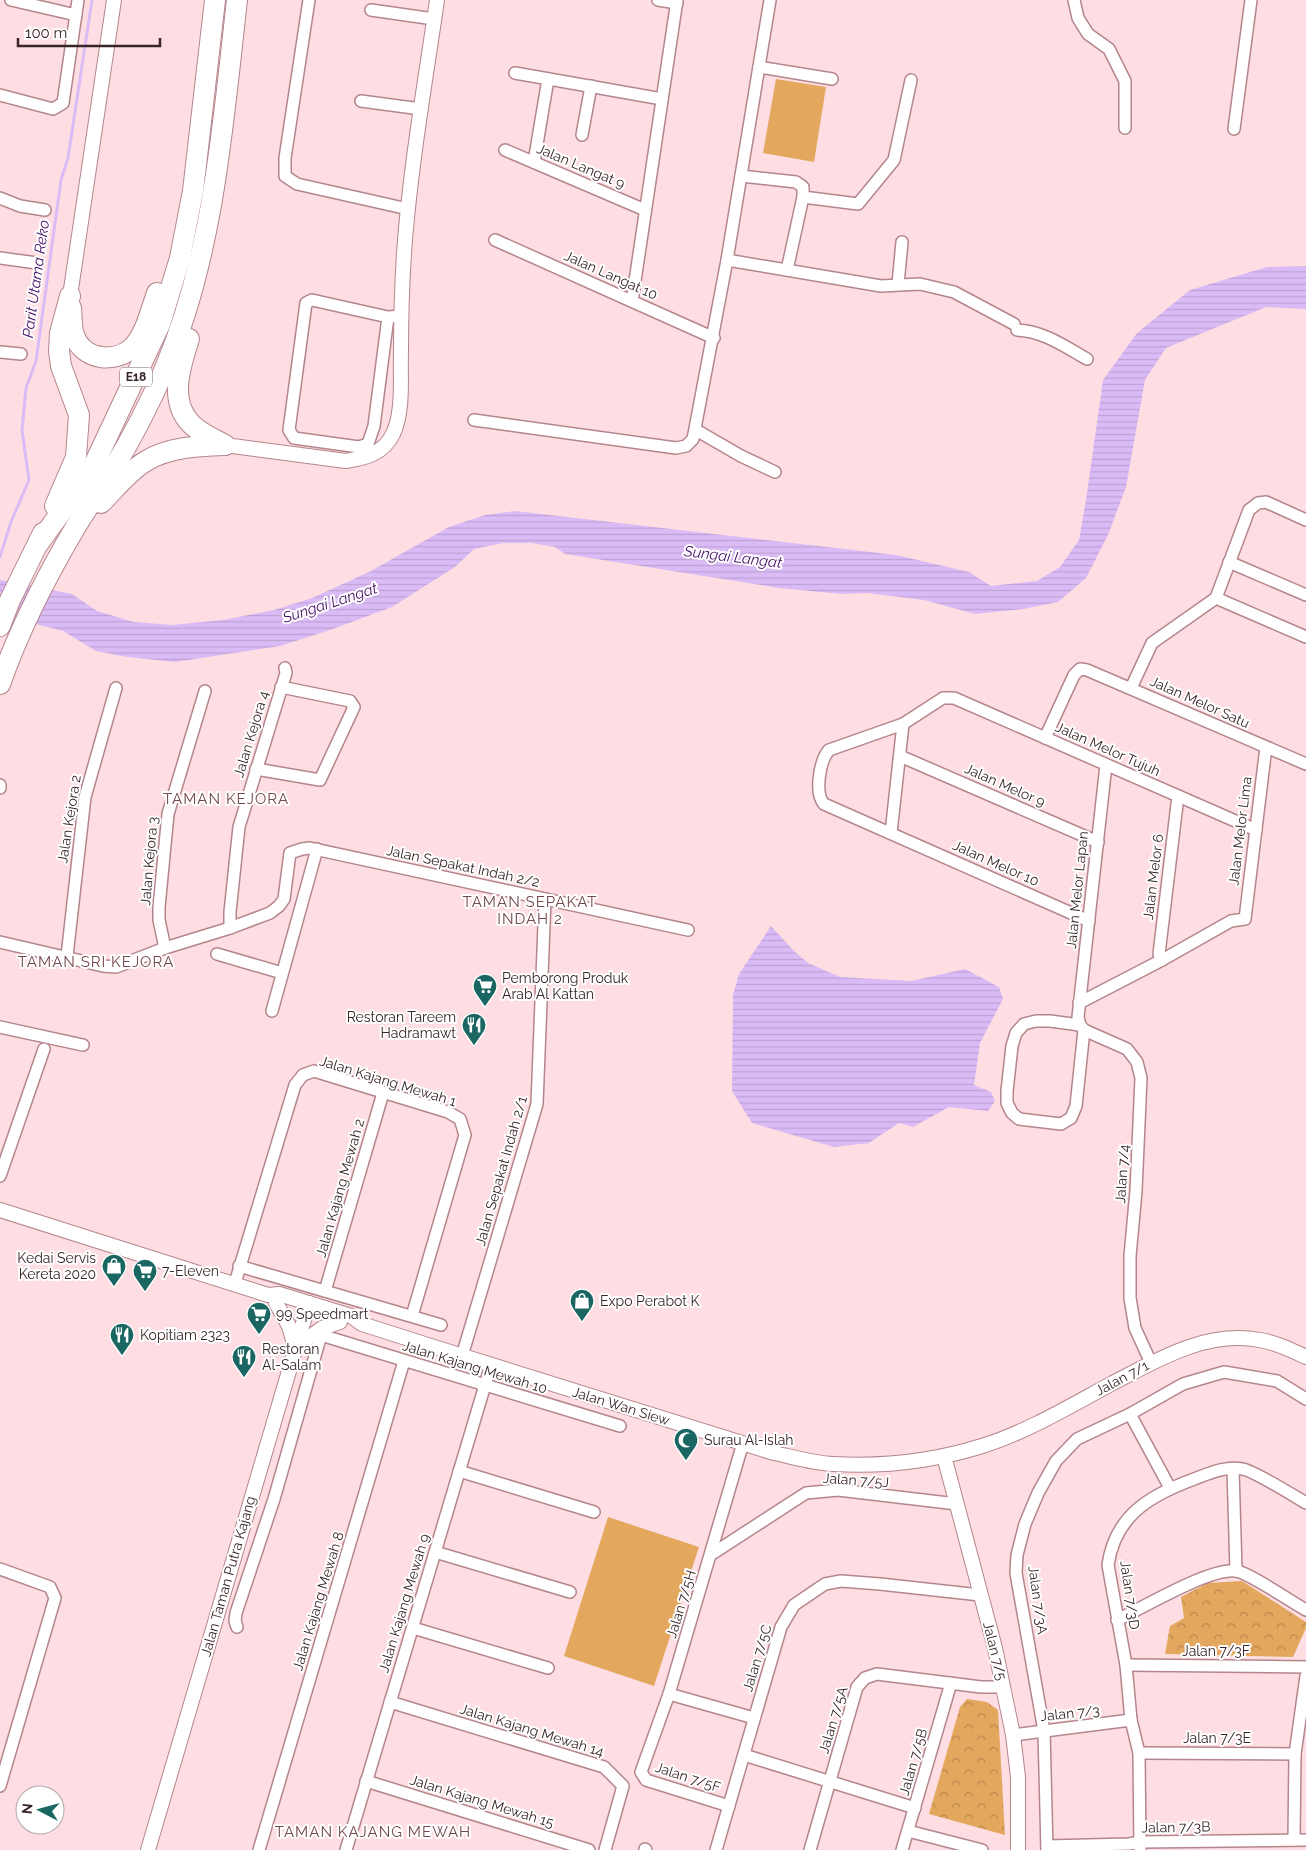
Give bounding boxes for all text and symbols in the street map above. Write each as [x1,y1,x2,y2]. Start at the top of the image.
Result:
scale bar [18,15,160,47]
text: 100 m [25,24,67,42]
street label: Jalan Langat 9 [535,140,627,192]
water label: Parit Utama Reko [19,219,53,339]
street label: Jalan Langat 10 [562,247,660,303]
road number: E18 [120,368,152,387]
water label: Sungai Langat [682,542,783,572]
water label: Sungai Langat [279,579,380,627]
street label: Jalan Melor Satu [1148,673,1252,731]
street label: Jalan Kejora 4 [230,689,272,779]
street label: Jalan Melor Tujuh [1053,719,1163,779]
street label: Jalan Melor 9 [962,760,1048,810]
street label: Jalan Kejora 2 [54,774,84,864]
street label: Jalan Melor Lima [1225,776,1255,886]
district label: TAMAN KEJORA [163,790,289,808]
street label: Jalan Kejora 3 [137,816,161,906]
street label: Jalan Melor Lapan [1063,830,1091,950]
street label: Jalan Melor 6 [1140,833,1166,921]
street label: Jalan Melor 10 [950,837,1042,889]
street label: Jalan Sepakat Indah 2/2 [385,842,541,890]
district label: TAMAN SEPAKAT INDAH 2 [463,893,597,928]
district label: TAMAN SRI KEJORA [18,953,174,971]
place label: Pemborong Produk Arab Al Kattan [502,970,629,1002]
supermarket icon: Pemborong Produk Arab Al Kattan [472,973,498,1007]
place label: Restoran Tareem Hadramawt [347,1009,456,1041]
restaurant icon: Restoran Tareem Hadramawt [461,1012,487,1046]
street label: Jalan Kajang Mewah 1 [318,1053,458,1109]
street label: Jalan Sepakat Indah 2/1 [472,1094,530,1248]
street label: Jalan Kajang Mewah 2 [313,1117,367,1259]
street label: Jalan 7/4 [1112,1144,1132,1204]
place label: Kedai Servis Kereta 2020 [17,1250,96,1282]
shop icon: Kedai Servis Kereta 2020 [101,1253,127,1287]
supermarket icon: 7-Eleven [132,1258,158,1292]
place label: 7-Eleven [162,1263,219,1279]
shop icon: Expo Perabot K [569,1288,595,1322]
place label: Expo Perabot K [600,1293,700,1309]
supermarket icon: 99 Speedmart [246,1301,272,1335]
place label: 99 Speedmart [276,1306,369,1322]
restaurant icon: Kopitiam 2323 [109,1322,135,1356]
place label: Kopitiam 2323 [140,1327,230,1343]
street label: Jalan Kajang Mewah 10 [401,1337,549,1397]
place label: Restoran Al-Salam [262,1341,321,1373]
restaurant icon: Restoran Al-Salam [231,1344,257,1378]
street label: Jalan 7/1 [1093,1357,1151,1399]
street label: Jalan Wan Siew [570,1384,672,1429]
mosque icon: Surau Al-Islah [673,1427,699,1461]
place label: Surau Al-Islah [704,1432,793,1448]
street label: Jalan 7/5J [822,1470,890,1490]
street label: Jalan Taman Putra Kajang [197,1494,259,1658]
street label: Jalan Kajang Mewah 8 [289,1530,347,1672]
street label: Jalan Kajang Mewah 9 [375,1532,433,1674]
street label: Jalan 7/3D [1117,1559,1143,1631]
street label: Jalan 7/3A [1025,1565,1051,1636]
street label: Jalan 7/5H [663,1568,699,1640]
street label: Jalan 7/5 [980,1620,1010,1682]
street label: Jalan 7/5C [739,1622,775,1693]
street label: Jalan 7/3F [1182,1643,1250,1659]
street label: Jalan 7/5A [815,1684,851,1755]
street label: Jalan Kajang Mewah 14 [458,1700,606,1760]
street label: Jalan 7/3 [1039,1702,1101,1724]
street label: Jalan 7/5B [896,1727,930,1797]
street label: Jalan 7/3E [1183,1730,1251,1746]
street label: Jalan 7/5F [653,1759,723,1795]
street label: Jalan Kajang Mewah 15 [408,1771,556,1831]
north arrow [15,1785,65,1835]
text: N [19,1802,36,1815]
street label: Jalan 7/3B [1141,1818,1211,1836]
district label: TAMAN KAJANG MEWAH [275,1823,471,1841]

